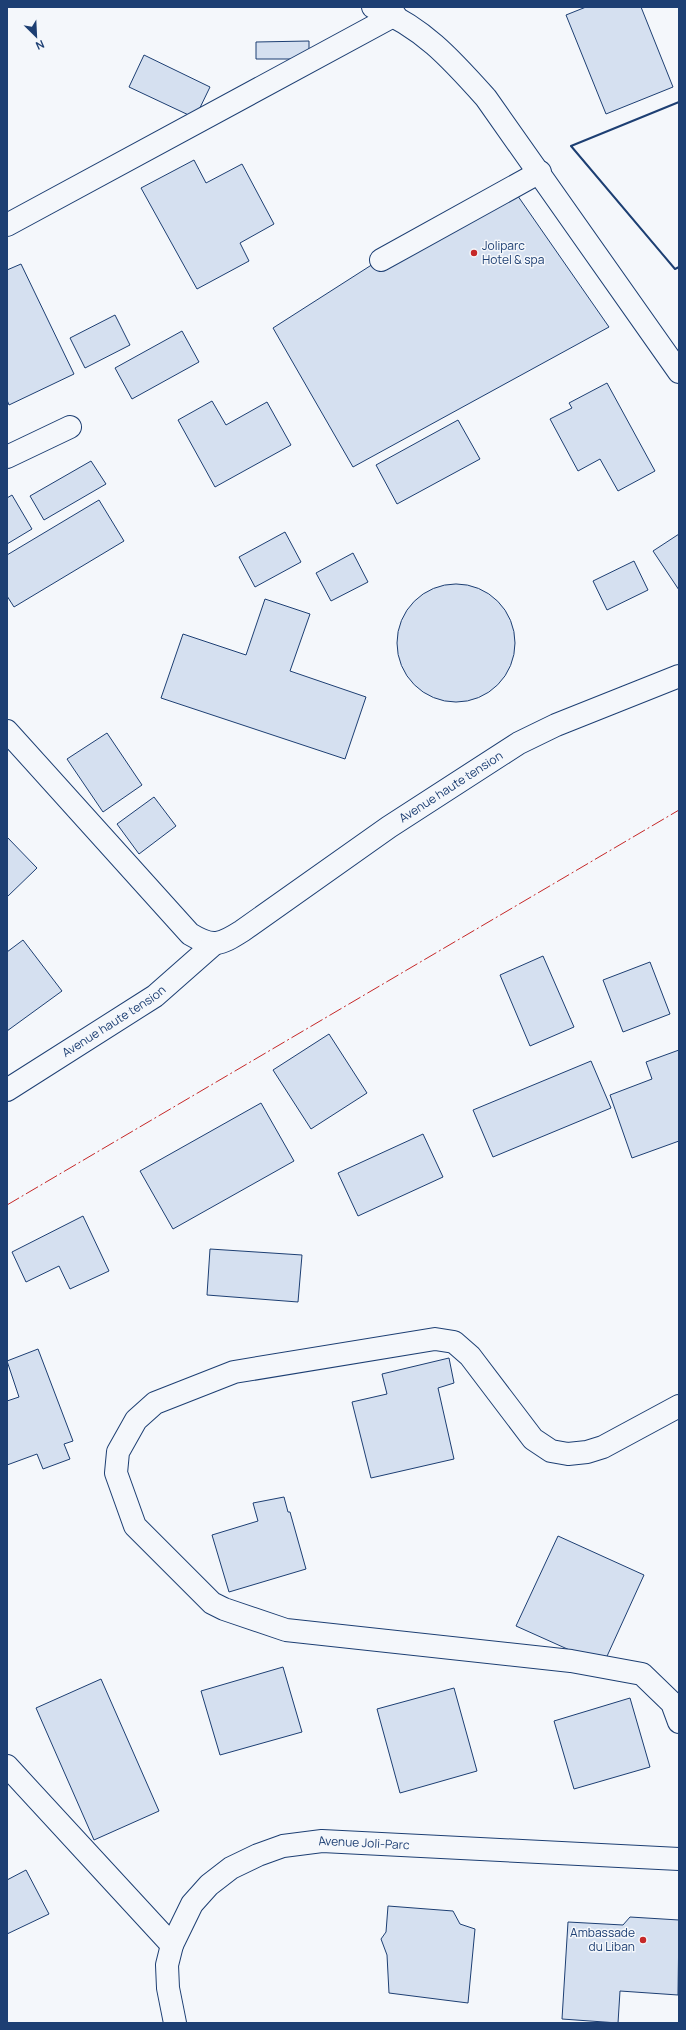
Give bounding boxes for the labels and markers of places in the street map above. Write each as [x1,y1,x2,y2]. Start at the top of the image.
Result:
place label: Joliparc Hotel & spa [482,237,544,268]
marker: Joliparc Hotel & spa [469,248,479,258]
place label: Ambassade du Liban [570,1924,635,1955]
marker: Ambassade du Liban [638,1935,648,1945]

